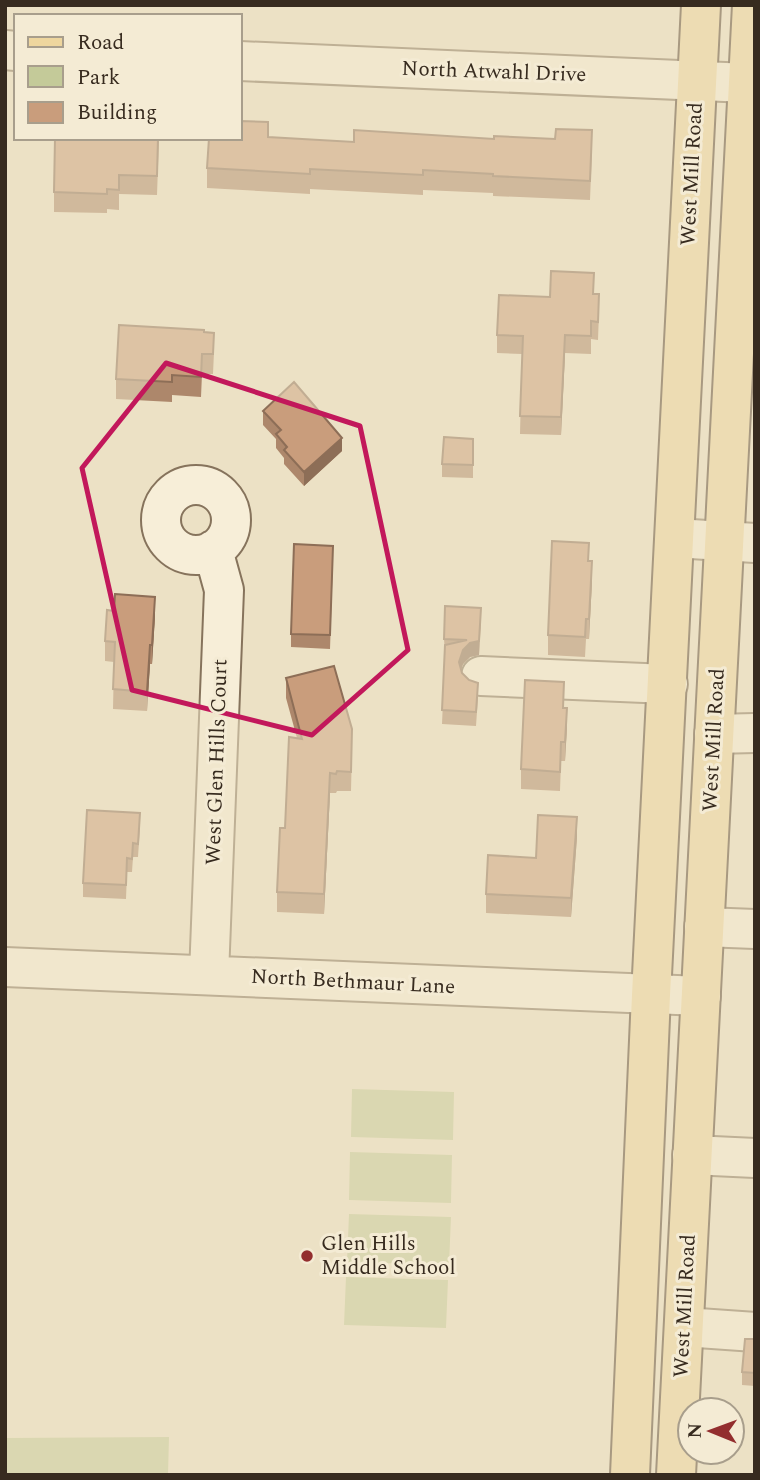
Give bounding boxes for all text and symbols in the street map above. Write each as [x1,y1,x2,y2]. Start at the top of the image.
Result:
legend [14,14,242,140]
text: Road [77,27,124,59]
street label: North Atwahl Drive [401,53,587,91]
text: Park [77,62,121,94]
text: Building [77,97,157,129]
street label: West Mill Road [672,101,712,247]
street label: West Glen Hills Court [197,658,237,866]
street label: West Mill Road [694,667,734,813]
street label: North Bethmaur Lane [250,961,456,1003]
place label: Glen Hills Middle School [321,1228,456,1284]
street label: West Mill Road [665,1233,705,1379]
marker: Glen Hills Middle School [299,1248,315,1264]
north arrow [676,1396,746,1466]
text: N [681,1423,710,1439]

